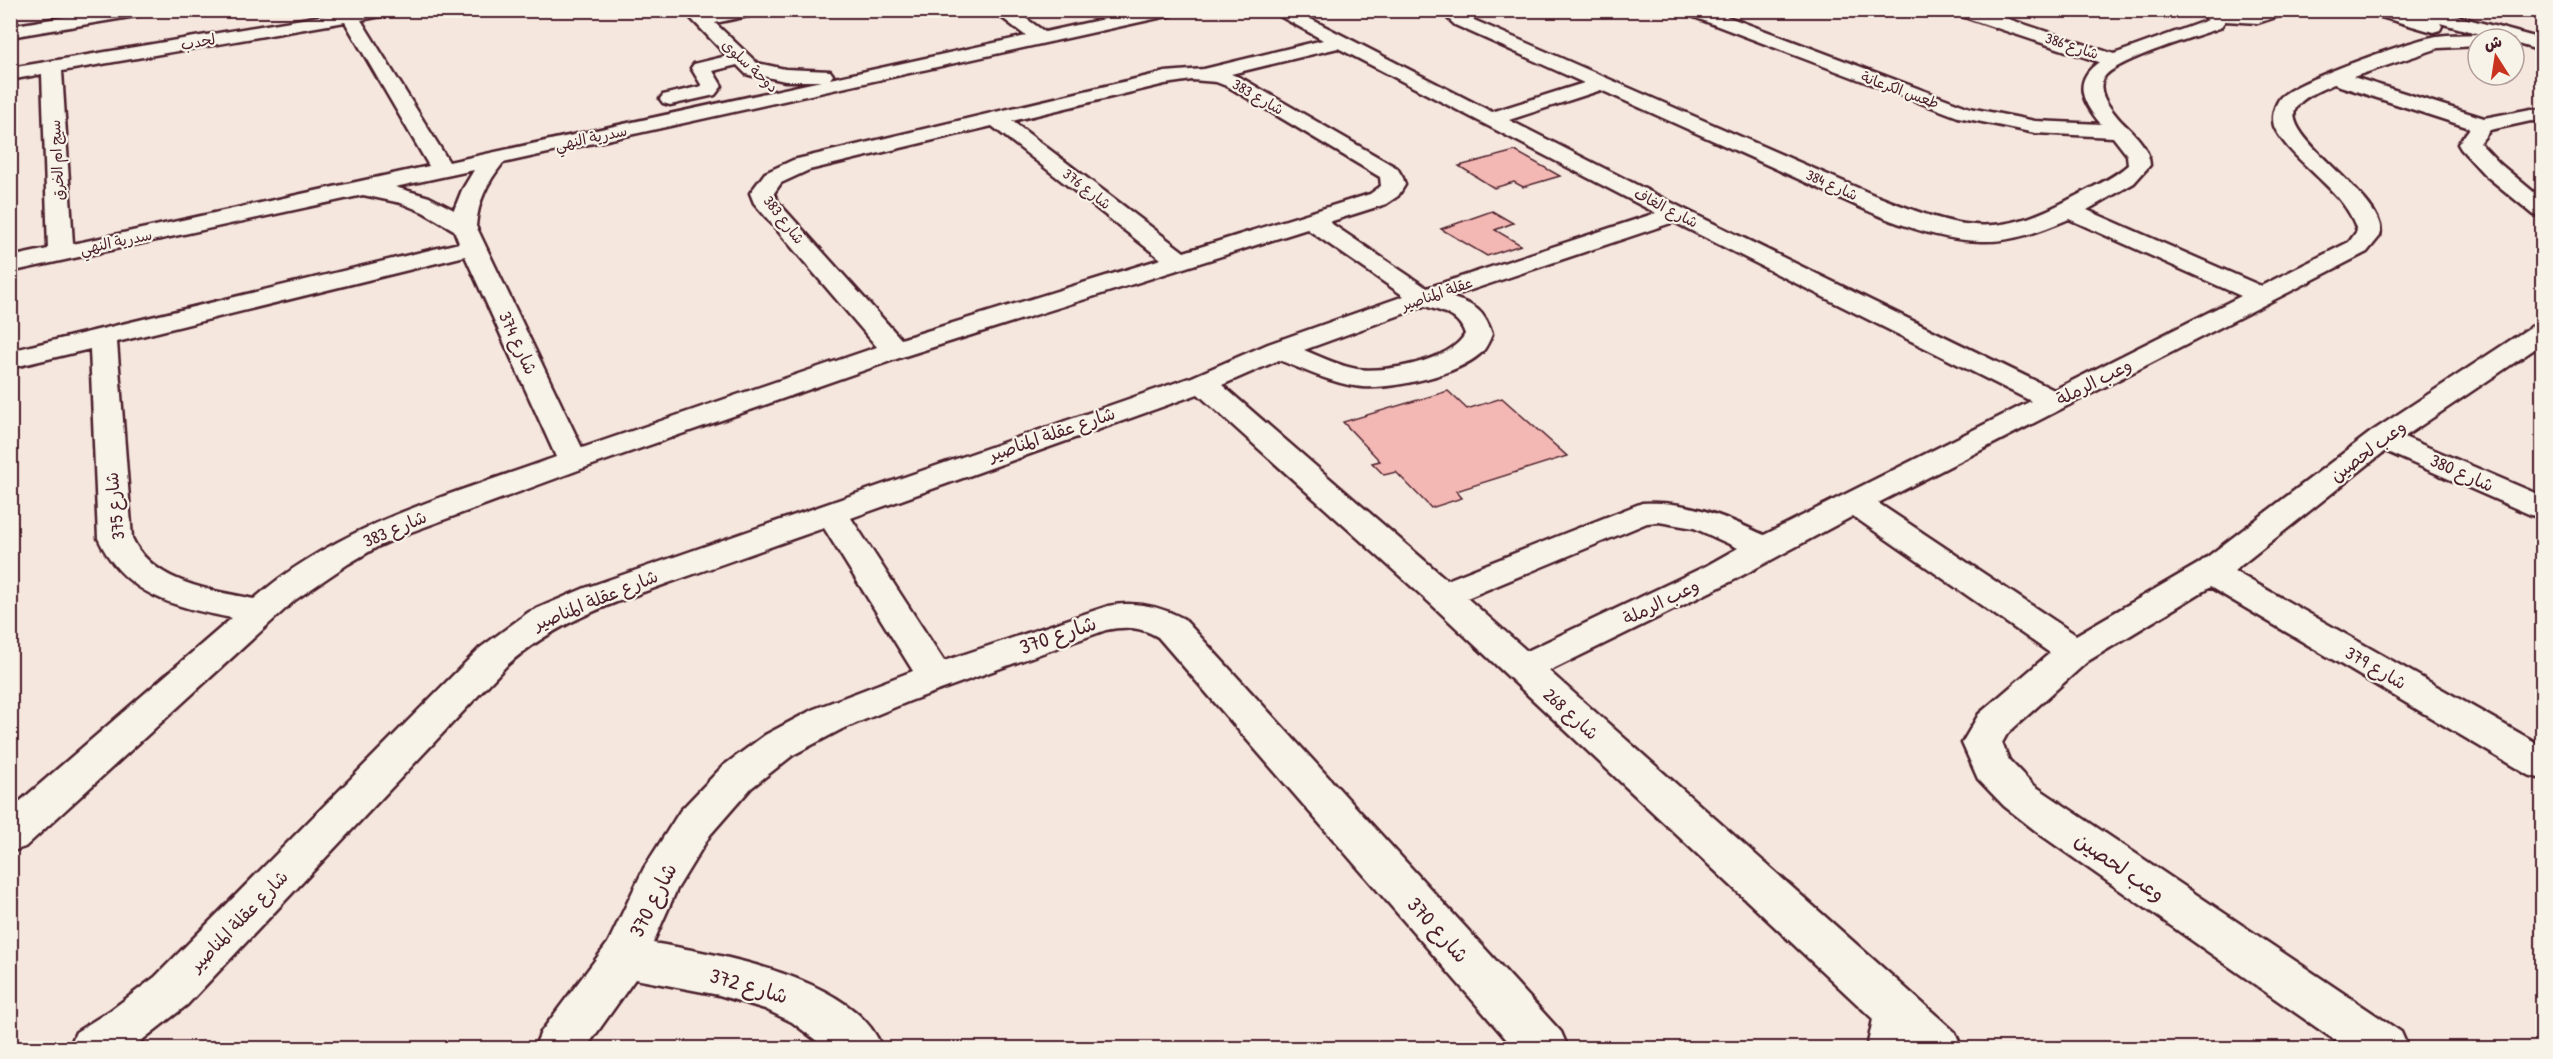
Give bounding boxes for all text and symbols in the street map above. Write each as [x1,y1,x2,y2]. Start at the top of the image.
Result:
street label: شارع 386 [2043,27,2102,64]
north arrow [2466,27,2526,87]
street label: لحدب [179,28,217,55]
text: ش [2482,30,2504,55]
street label: دوحة سلوى [718,34,783,97]
street label: طعس الكرعانة [1858,66,1942,113]
street label: شارع 383 [1229,74,1288,120]
street label: سيج ام الخرق [44,119,70,201]
street label: سدرية النهي [553,120,629,158]
street label: شارع 376 [1059,163,1116,214]
street label: شارع 384 [1803,164,1861,205]
street label: شارع الغاف [1631,183,1702,233]
street label: شارع 383 [759,191,810,248]
street label: سدرية النهي [78,224,154,262]
street label: عقلة المناصير [1397,272,1475,316]
street label: شارع 374 [493,307,544,378]
street label: وعب الرملة [2052,352,2136,411]
street label: شارع عقلة المناصير [984,400,1118,467]
street label: وعب لحصين [2325,414,2411,487]
street label: شارع 380 [2427,447,2498,498]
street label: شارع 375 [99,471,130,541]
street label: شارع 383 [359,504,431,553]
street label: شارع عقلة المناصير [528,563,662,637]
street label: وعب الرملة [1619,572,1703,631]
street label: شارع 370 [1016,608,1100,662]
street label: شارع 379 [2341,640,2411,695]
street label: شارع 268 [1538,682,1604,745]
street label: وعب لحصين [2069,825,2171,908]
street label: شارع 370 [622,858,684,942]
street label: شارع عقلة المناصير [182,865,293,978]
street label: شارع 370 [1400,890,1476,970]
street label: شارع 372 [706,961,792,1011]

